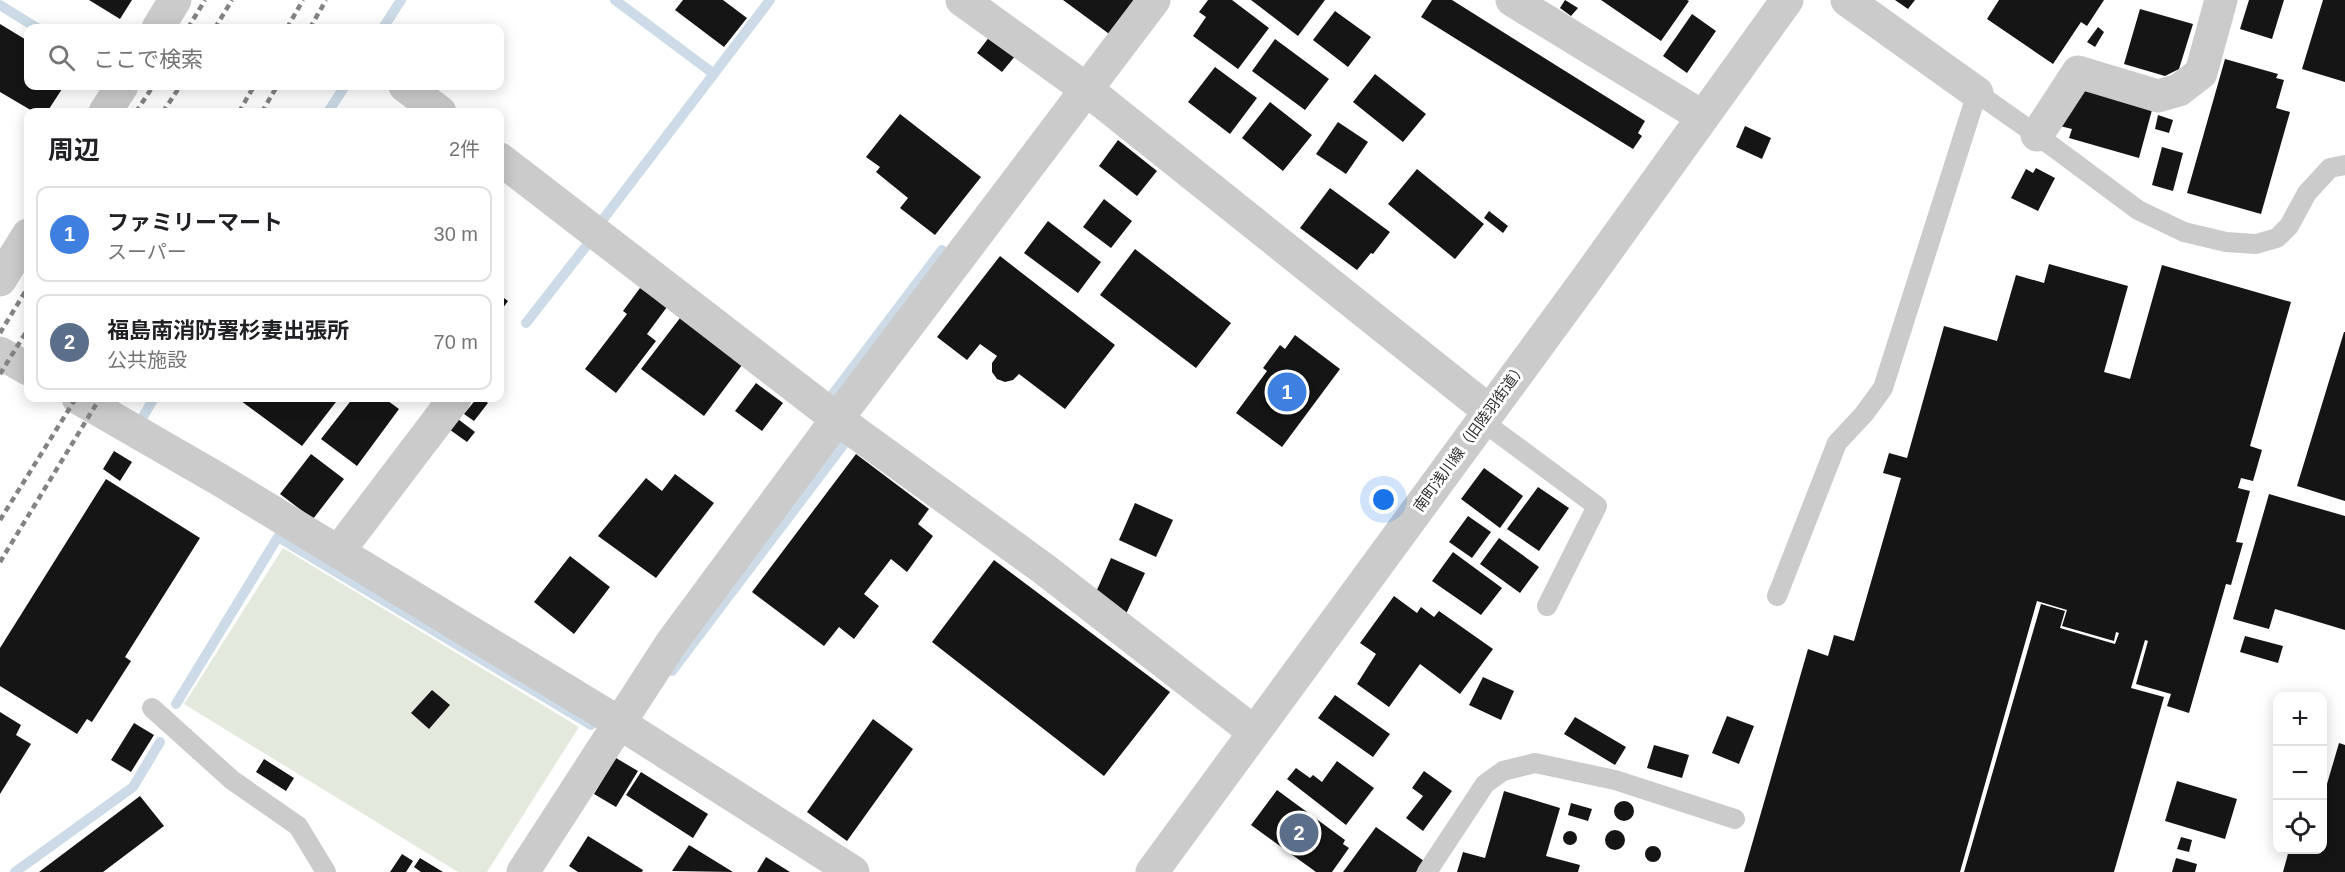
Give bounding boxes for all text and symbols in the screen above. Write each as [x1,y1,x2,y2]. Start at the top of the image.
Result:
search box [24,24,504,90]
icon: search [45,41,78,74]
text: ここで検索 [93,47,203,72]
text: 周辺 [48,135,100,165]
text: 2件 [449,138,480,160]
text: ファミリーマート [107,210,283,235]
text: 1 [64,223,75,245]
text: 30 m [434,223,478,245]
text: スーパー [107,241,187,263]
text: 福島南消防署杉妻出張所 [107,318,349,343]
text: 2 [64,331,75,353]
text: 70 m [434,331,478,353]
text: 公共施設 [107,349,187,371]
street label: 南町浅川線（旧陸羽街道） [1410,359,1529,515]
pin: 1 [1268,370,1306,414]
your location [1369,485,1398,514]
map controls [2273,692,2327,854]
button: + [2273,692,2327,746]
button: − [2273,746,2327,800]
button: locate [2273,800,2327,854]
pin: 2 [1280,810,1318,856]

